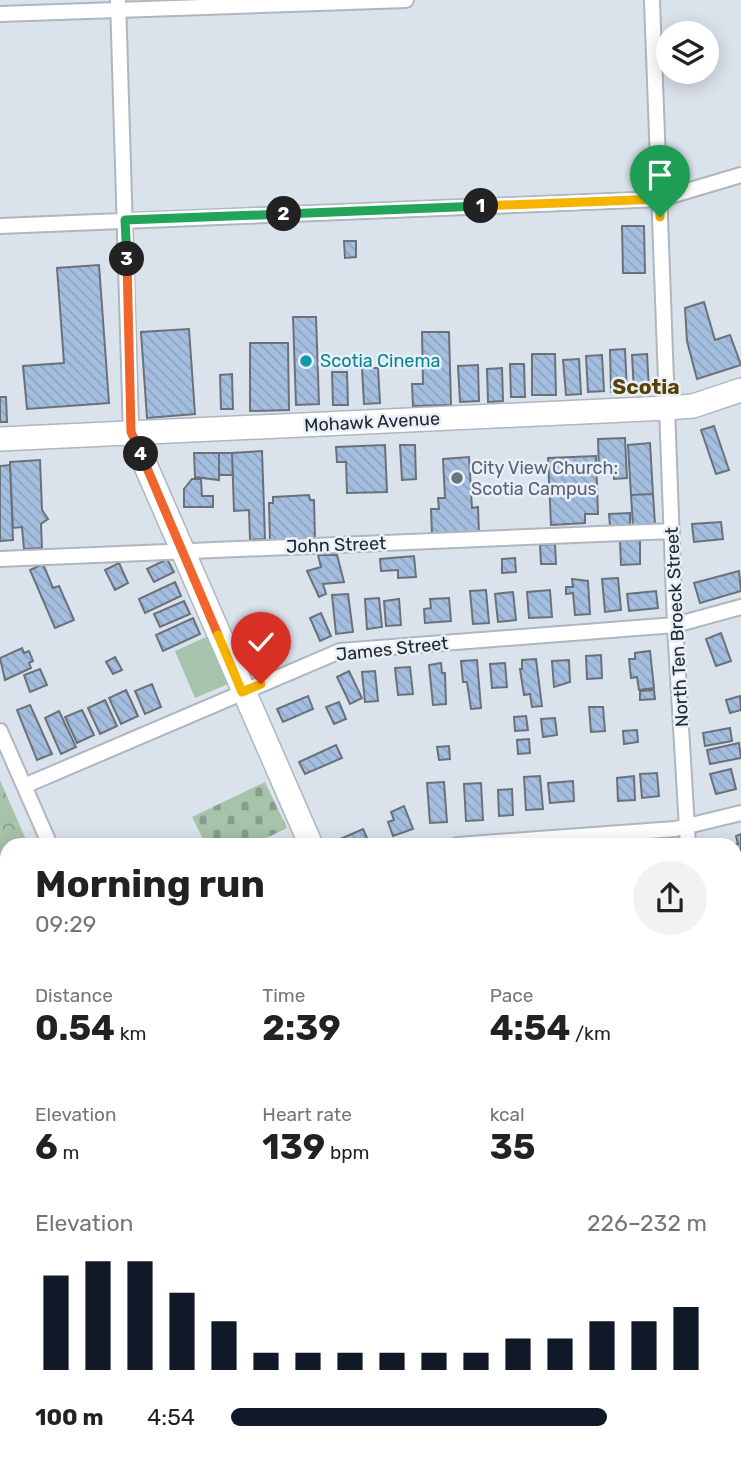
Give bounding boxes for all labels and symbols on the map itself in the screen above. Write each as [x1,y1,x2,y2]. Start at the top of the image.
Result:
pin [630,145,690,217]
pin: 1 [463,188,498,224]
pin: 2 [266,196,302,232]
pin: 3 [110,242,144,276]
place label: Scotia Cinema [320,350,440,372]
marker: Scotia Cinema [298,353,314,369]
district label: Scotia [612,374,680,399]
street label: Mohawk Avenue [304,407,440,437]
pin: 4 [124,436,158,472]
place label: City View Church: Scotia Campus [471,457,618,500]
marker: City View Church: Scotia Campus [449,470,465,486]
street label: North Ten Broeck Street [661,526,693,728]
street label: John Street [286,532,386,558]
pin [231,612,291,684]
street label: James Street [335,632,449,666]

